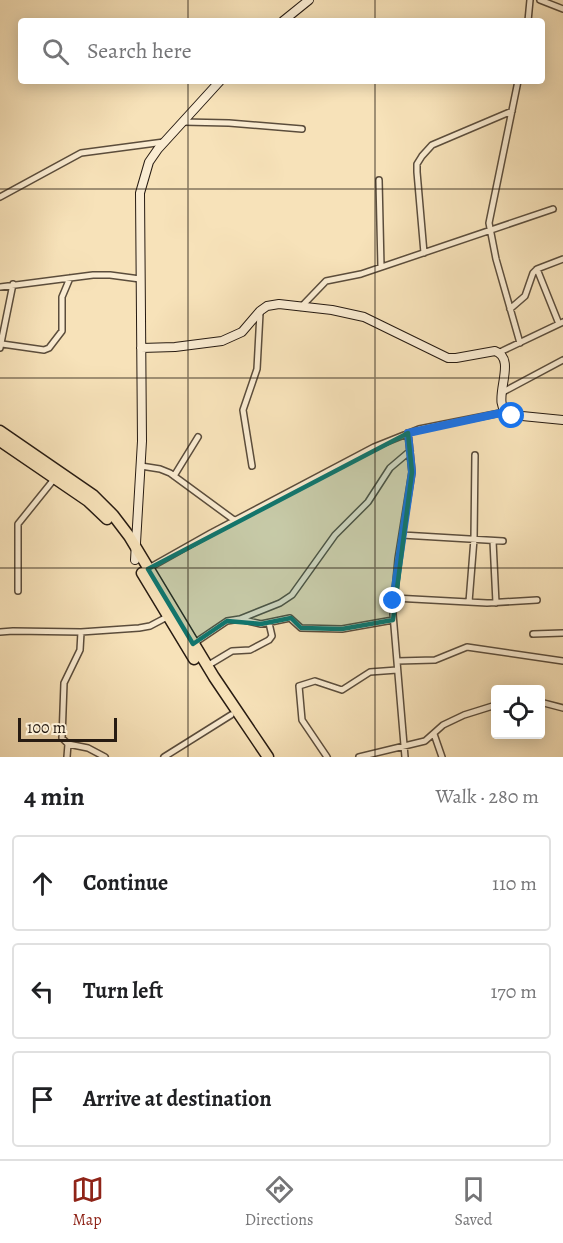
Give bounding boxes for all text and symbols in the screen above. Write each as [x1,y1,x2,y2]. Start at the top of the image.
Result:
search box [18,18,545,84]
icon: search [39,35,72,68]
text: Search here [87,36,192,66]
route start [498,402,524,428]
route end [379,587,405,613]
map controls [491,685,545,739]
button: locate [491,685,545,739]
scale bar [18,715,117,742]
text: 100 m [27,717,66,739]
text: 4 min [24,779,85,814]
text: Walk · 280 m [435,783,539,810]
icon: ahead [26,867,59,900]
text: Continue [83,868,168,898]
text: 110 m [492,870,537,897]
icon: left [26,975,59,1008]
text: Turn left [83,976,163,1006]
text: 170 m [491,978,537,1005]
icon: arrive [26,1083,59,1116]
text: Arrive at destination [83,1084,272,1114]
tab: Map [71,1173,104,1231]
tab: Directions [245,1173,313,1231]
tab: Saved [454,1173,492,1231]

